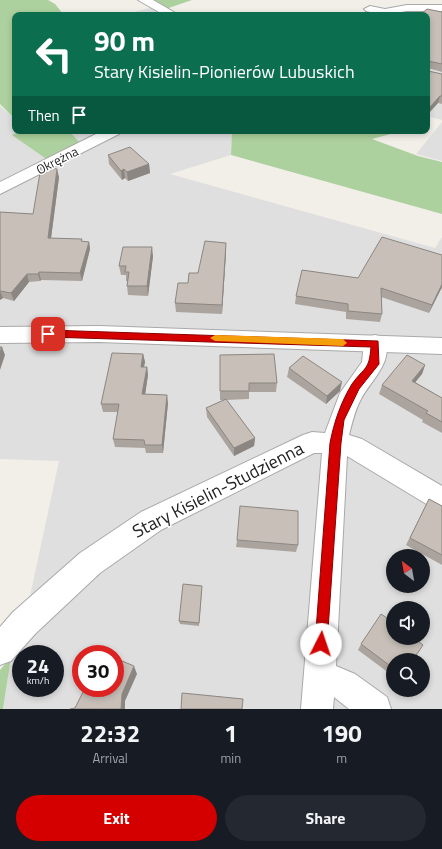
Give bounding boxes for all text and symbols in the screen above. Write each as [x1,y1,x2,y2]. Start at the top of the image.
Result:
text: 90 m [94,19,155,62]
icon: left [28,28,80,80]
text: Stary Kisielin-Pionierów Lubuskich [94,58,355,85]
text: Then [28,104,60,127]
icon: arrive [68,104,90,126]
street label: Okrężna [32,141,82,179]
pin [31,317,65,351]
icon: arrive [37,323,59,345]
street label: Stary Kisielin-Studzienna [127,435,308,545]
north arrow [386,549,430,593]
map controls [386,549,430,697]
button: sound [386,601,430,645]
position arrow [300,623,342,665]
speed limit sign: 30 [72,645,124,697]
text: 24 [27,650,49,681]
button: search [386,653,430,697]
text: km/h [27,673,49,688]
text: 22:32 [80,715,140,751]
text: 1 [224,715,238,751]
text: 190 [321,715,362,751]
text: Arrival [93,748,128,768]
text: min [220,748,241,768]
text: m [336,748,347,768]
button: Exit [16,795,217,841]
button: Share [225,795,426,841]

